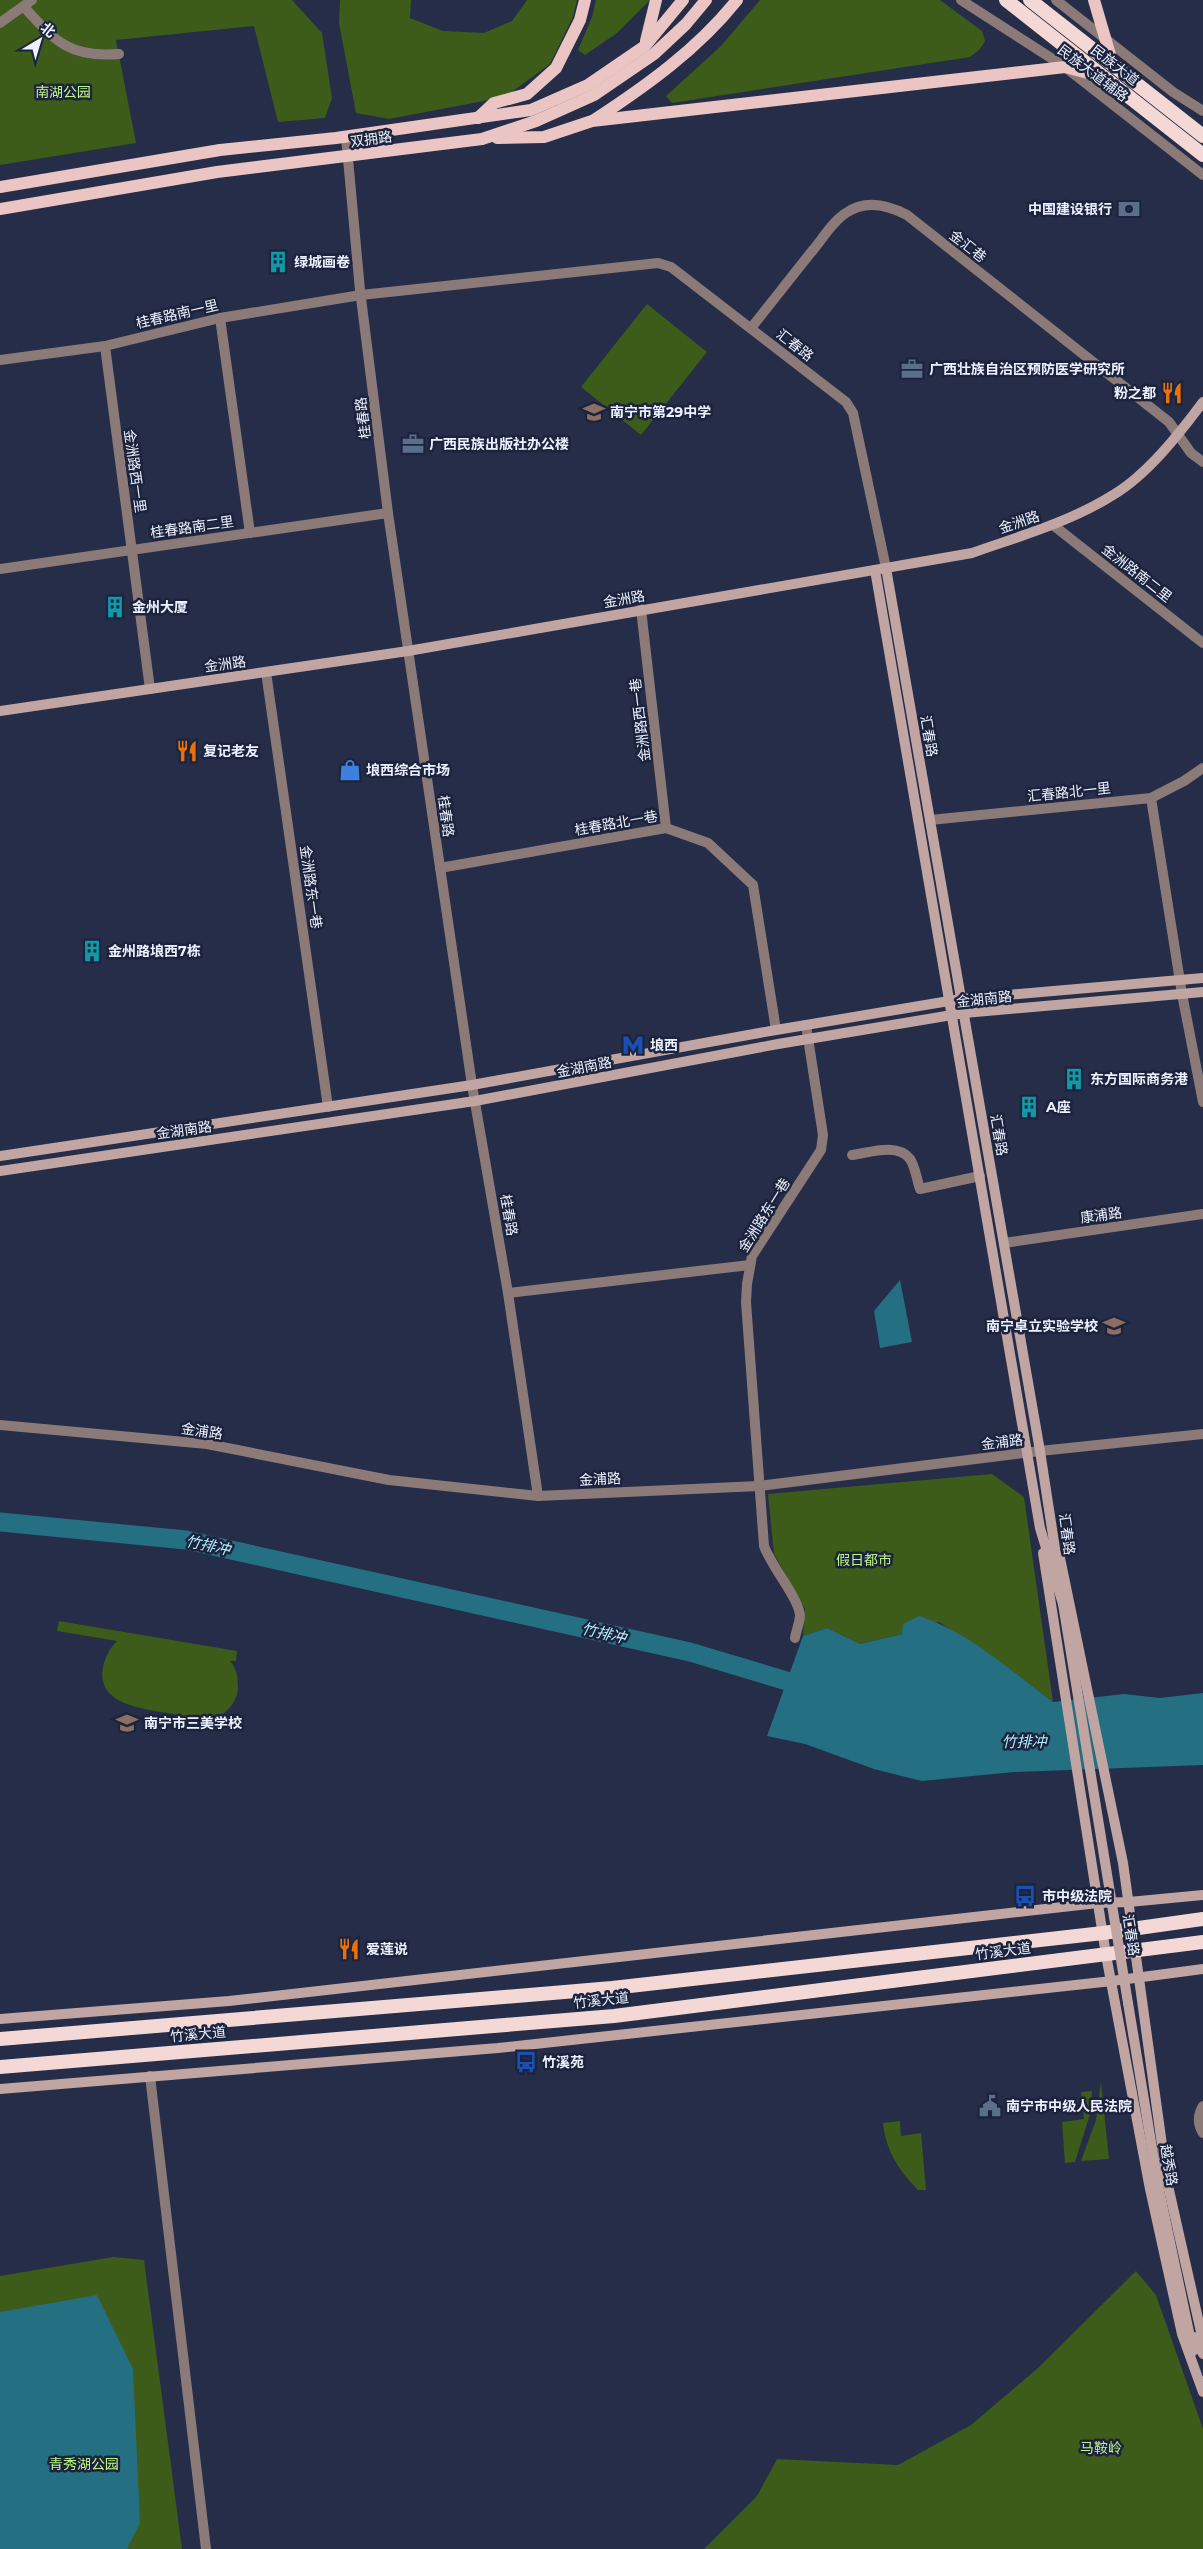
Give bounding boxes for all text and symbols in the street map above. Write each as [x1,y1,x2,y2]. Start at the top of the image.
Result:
north arrow [15,15,65,65]
text: 北 [37,18,59,41]
street label: 民族大道辅路 [1054,41,1132,105]
street label: 民族大道 [1087,41,1143,89]
park label: 南湖公园 [35,83,91,101]
street label: 双拥路 [349,127,393,151]
bank icon: 中国建设银行 [1116,196,1142,222]
place label: 中国建设银行 [1028,200,1112,218]
street label: 金汇巷 [946,226,990,266]
building icon: 绿城画卷 [265,249,291,275]
place label: 绿城画卷 [294,253,350,271]
street label: 桂春路南一里 [134,296,220,332]
street label: 汇春路 [773,325,817,365]
office icon: 广西壮族自治区预防医学研究所 [899,356,925,382]
place label: 广西壮族自治区预防医学研究所 [929,360,1125,378]
restaurant icon: 粉之都 [1159,380,1185,406]
place label: 粉之都 [1114,384,1156,402]
street label: 桂春路 [352,396,374,440]
school or university icon: 南宁市第29中学 [581,399,607,425]
place label: 南宁市第29中学 [610,403,711,421]
street label: 金洲路西一里 [120,428,150,514]
office icon: 广西民族出版社办公楼 [400,431,426,457]
place label: 广西民族出版社办公楼 [429,435,569,453]
street label: 金洲路 [996,507,1042,537]
street label: 桂春路南二里 [149,512,235,542]
street label: 金洲路南二里 [1098,540,1176,606]
street label: 金洲路 [602,586,646,612]
building icon: 金州大厦 [102,594,128,620]
place label: 金州大厦 [132,598,188,616]
street label: 金洲路 [203,652,247,676]
street label: 金洲路西一巷 [626,677,654,763]
street label: 汇春路 [916,714,942,758]
restaurant icon: 复记老友 [174,738,200,764]
place label: 复记老友 [203,742,259,760]
shop icon: 埌西综合市场 [337,757,363,783]
place label: 埌西综合市场 [366,761,450,779]
street label: 汇春路北一里 [1026,779,1112,805]
street label: 桂春路 [434,794,458,838]
street label: 桂春路北一巷 [573,807,659,839]
street label: 金洲路东一巷 [296,844,326,930]
building icon: 金州路埌西7栋 [79,938,105,964]
place label: 金州路埌西7栋 [108,942,201,960]
street label: 金湖南路 [955,987,1013,1011]
metro station icon: 埌西 [620,1032,646,1058]
place label: 埌西 [650,1036,678,1054]
street label: 金湖南路 [555,1053,613,1081]
building icon: 东方国际商务港 [1061,1066,1087,1092]
place label: 东方国际商务港 [1090,1070,1188,1088]
building icon: A座 [1016,1094,1042,1120]
place label: A座 [1045,1098,1071,1116]
street label: 汇春路 [986,1113,1012,1157]
street label: 金湖南路 [155,1117,213,1143]
street label: 金洲路东一巷 [734,1175,794,1255]
street label: 桂春路 [496,1193,522,1237]
street label: 康浦路 [1079,1203,1123,1227]
school or university icon: 南宁卓立实验学校 [1101,1313,1127,1339]
place label: 南宁卓立实验学校 [986,1317,1098,1335]
street label: 金浦路 [180,1419,224,1443]
street label: 金浦路 [980,1431,1024,1453]
street label: 金浦路 [579,1469,621,1489]
street label: 汇春路 [1055,1512,1079,1556]
water label: 竹排冲 [184,1531,234,1559]
park label: 假日都市 [836,1551,892,1569]
water label: 竹排冲 [580,1619,630,1648]
school or university icon: 南宁市三美学校 [114,1710,140,1736]
place label: 南宁市三美学校 [144,1714,242,1732]
water label: 竹排冲 [1001,1732,1048,1751]
bus stop icon: 市中级法院 [1012,1883,1038,1909]
place label: 市中级法院 [1042,1887,1112,1905]
street label: 汇春路 [1119,1913,1143,1957]
restaurant icon: 爱莲说 [336,1936,362,1962]
street label: 竹溪大道 [974,1939,1032,1963]
place label: 爱莲说 [366,1940,408,1958]
street label: 竹溪大道 [572,1988,630,2012]
street label: 竹溪大道 [169,2023,227,2045]
bus stop icon: 竹溪苑 [513,2049,539,2075]
place label: 竹溪苑 [542,2053,584,2071]
public building icon: 南宁市中级人民法院 [977,2093,1003,2119]
place label: 南宁市中级人民法院 [1006,2097,1132,2115]
street label: 越秀路 [1156,2143,1182,2187]
park label: 马鞍岭 [1080,2439,1122,2457]
park label: 青秀湖公园 [49,2455,119,2473]

